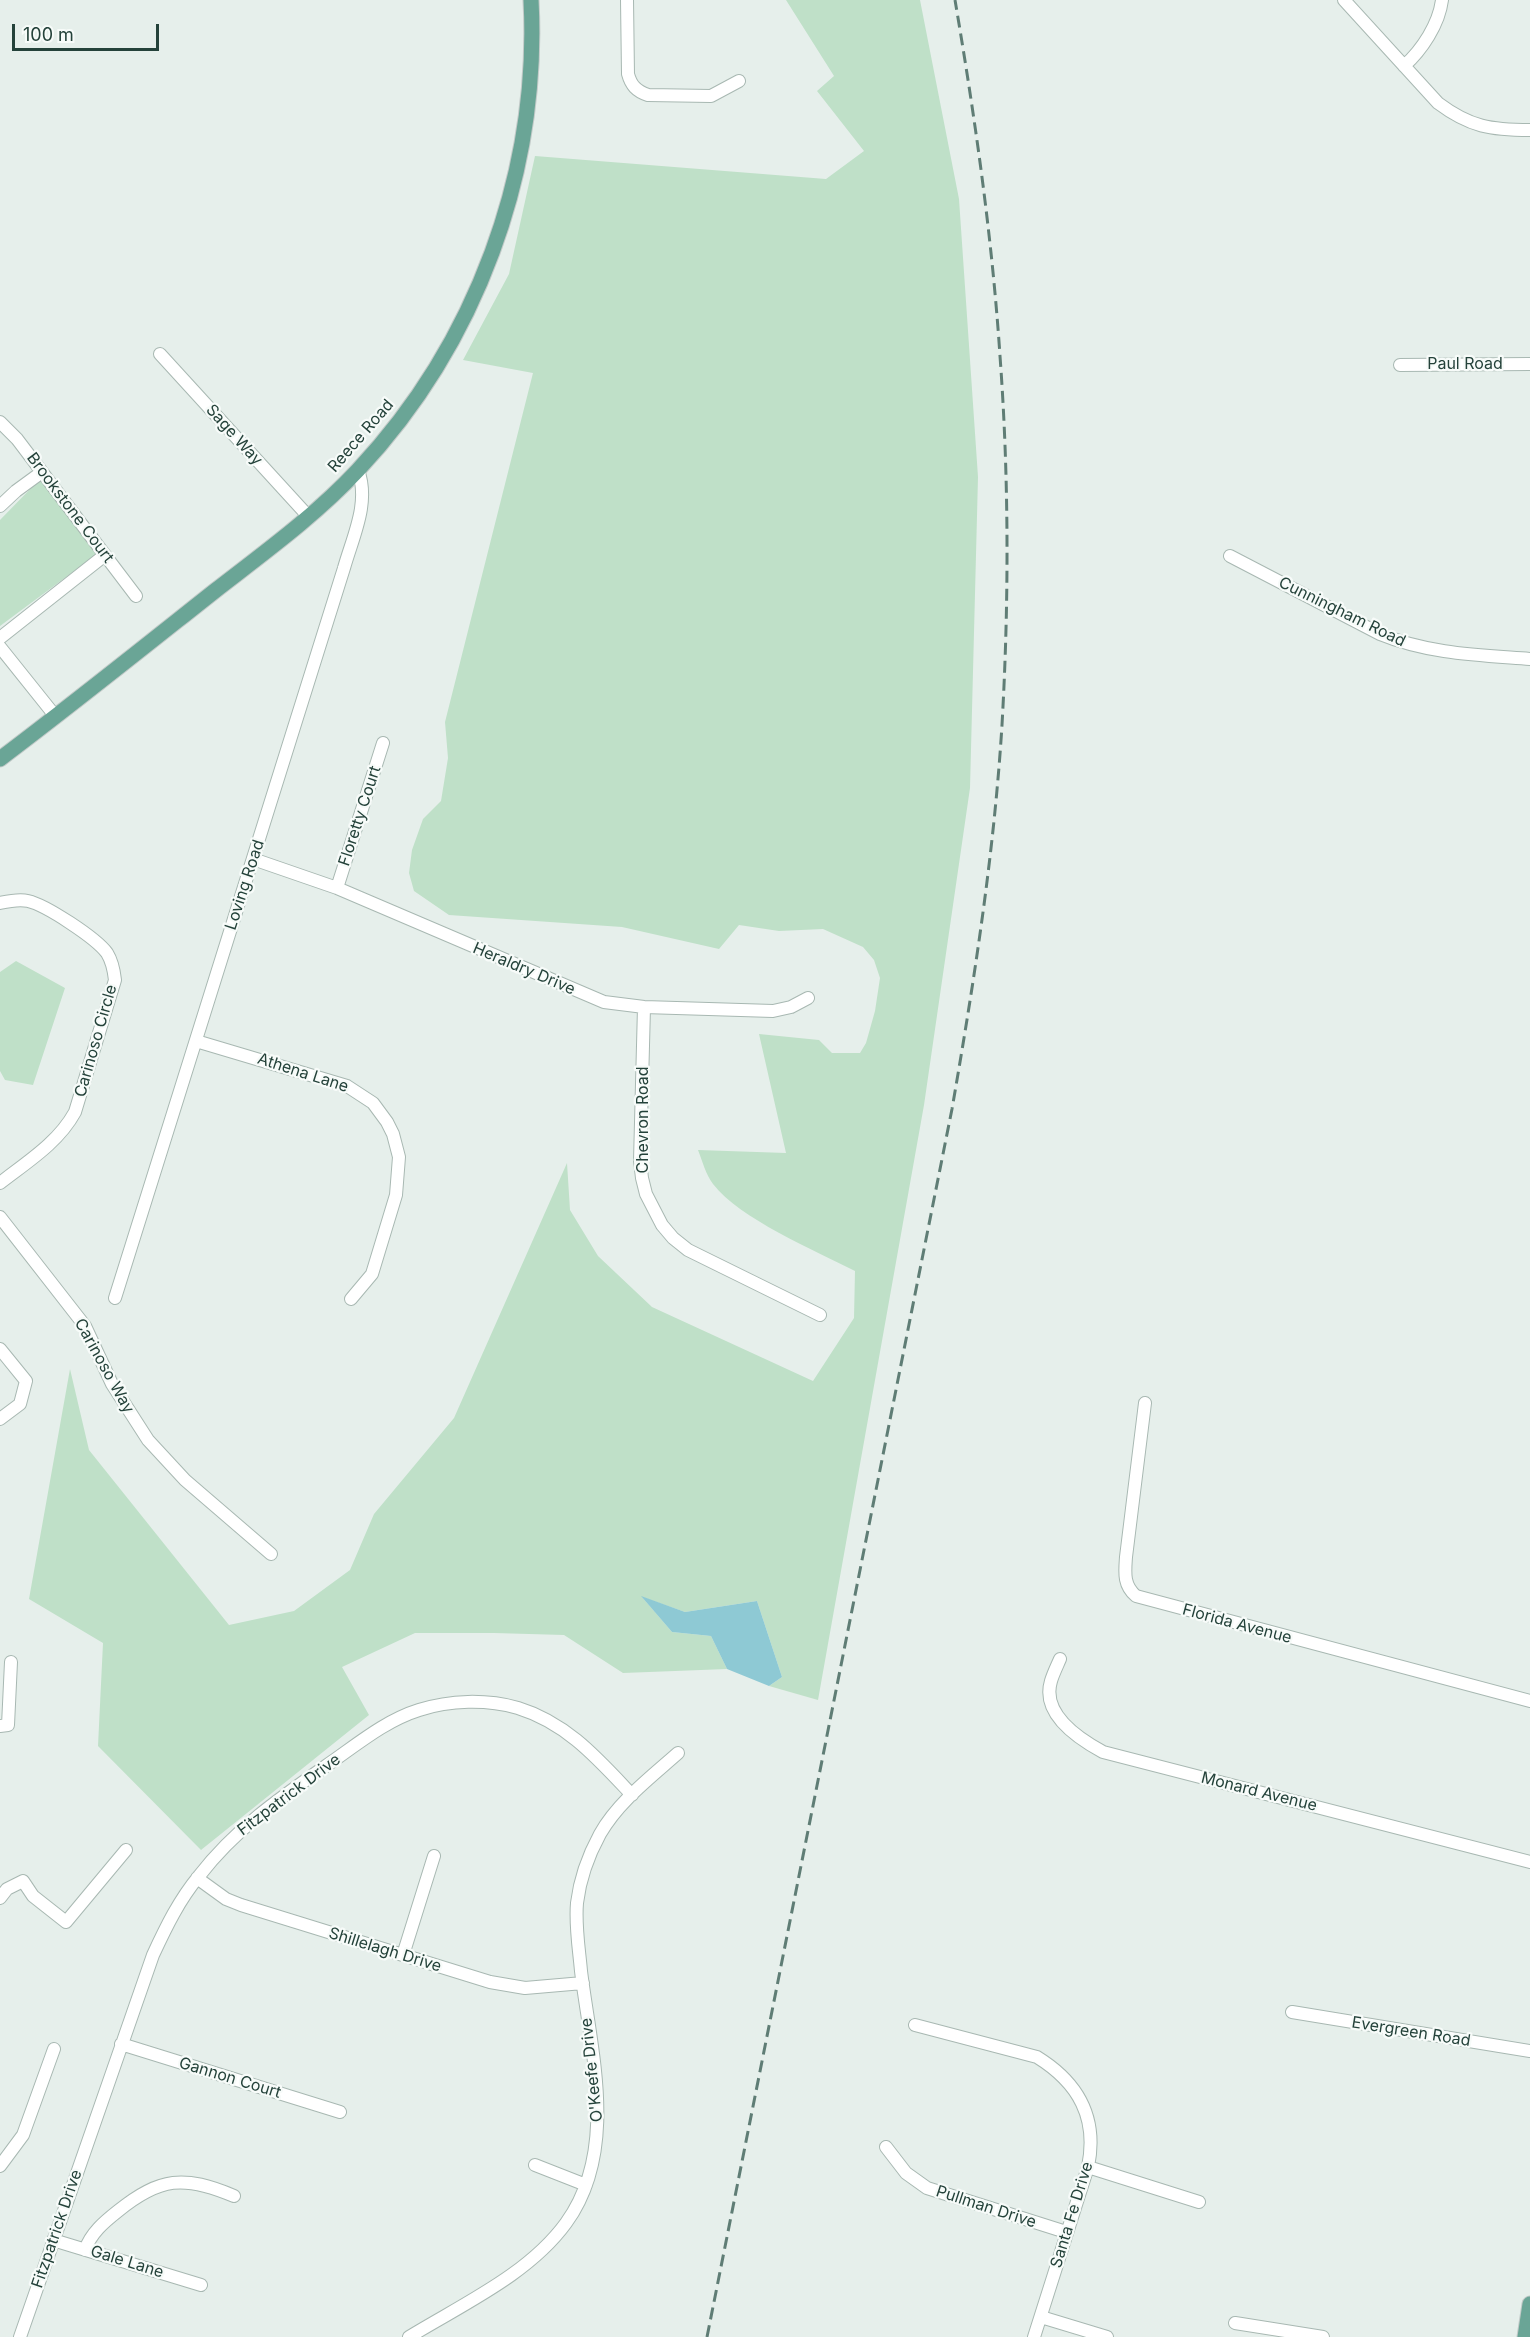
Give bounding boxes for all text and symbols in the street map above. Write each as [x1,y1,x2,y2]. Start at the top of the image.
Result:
scale bar [15,12,162,50]
text: 100 m [23,24,74,45]
street label: Paul Road [1427,354,1503,374]
street label: Reece Road [324,396,398,476]
street label: Sage Way [202,400,266,470]
street label: Brookstone Court [22,449,118,567]
street label: Cunningham Road [1275,573,1409,651]
street label: Floretty Court [335,764,385,868]
street label: Loving Road [221,838,269,932]
street label: Heraldry Drive [470,939,578,999]
street label: Carinoso Circle [71,983,121,1099]
street label: Athena Lane [255,1049,351,1097]
street label: Chevron Road [633,1066,653,1174]
street label: Carinoso Way [70,1315,138,1417]
street label: Florida Avenue [1180,1600,1294,1648]
street label: Fitzpatrick Drive [234,1750,344,1840]
street label: Monard Avenue [1199,1768,1319,1816]
street label: Shillelagh Drive [326,1924,444,1976]
street label: Evergreen Road [1350,2013,1472,2051]
street label: O'Keefe Drive [577,2017,607,2123]
street label: Gannon Court [177,2053,283,2103]
street label: Santa Fe Drive [1047,2160,1097,2270]
street label: Fitzpatrick Drive [28,2167,86,2291]
street label: Pullman Drive [934,2182,1038,2232]
street label: Gale Lane [88,2242,166,2282]

